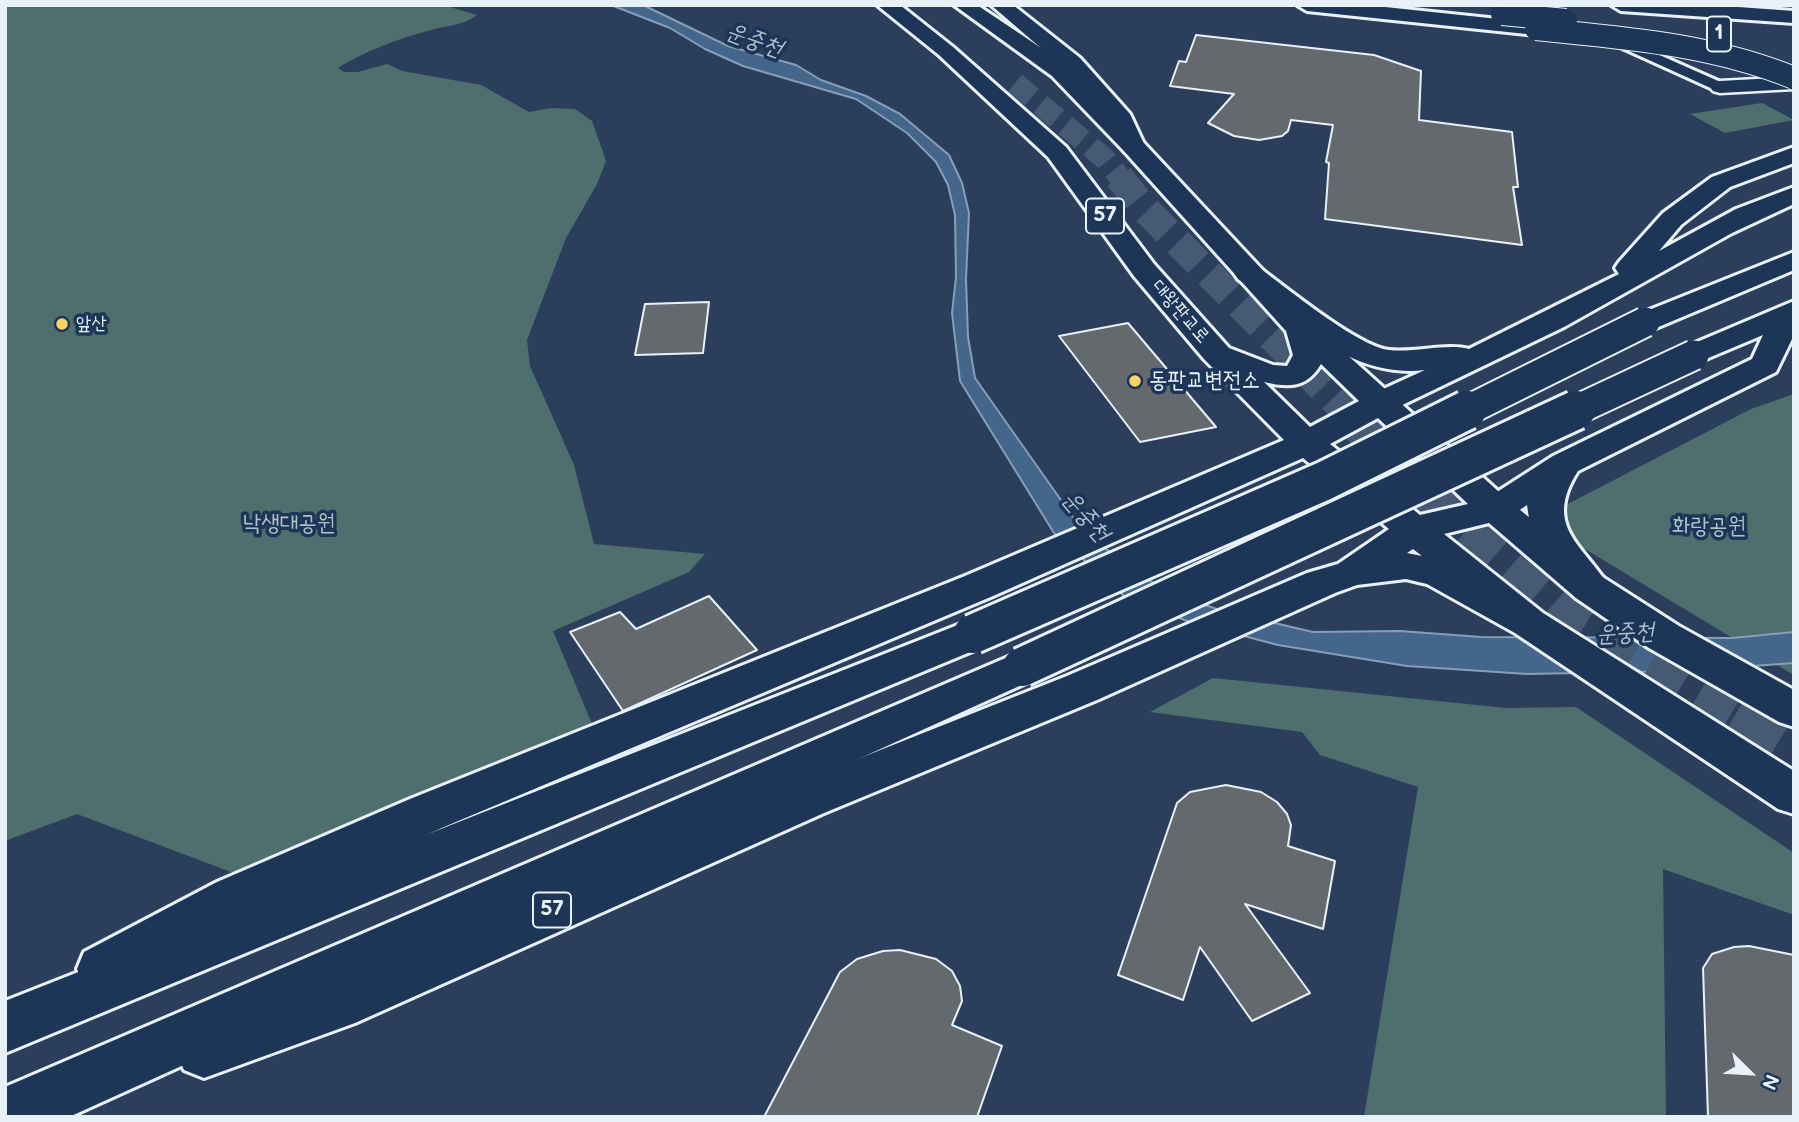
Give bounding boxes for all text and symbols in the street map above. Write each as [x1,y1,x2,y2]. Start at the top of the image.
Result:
road number: 1 [1707,16,1731,52]
water label: 운중천 [722,18,786,64]
road number: 57 [1086,198,1124,234]
street label: 대왕판교로 [1146,276,1214,348]
place label: 앞산 [76,313,107,335]
marker: 앞산 [54,316,70,332]
place label: 동판교변전소 [1149,367,1260,395]
marker: 동판교변전소 [1127,373,1143,389]
water label: 운중천 [1055,486,1115,548]
park label: 낙생대공원 [243,510,335,538]
park label: 화랑공원 [1672,513,1746,541]
water label: 운중천 [1595,618,1655,650]
road number: 57 [533,892,571,928]
north arrow [1715,1038,1785,1108]
text: N [1756,1071,1783,1093]

